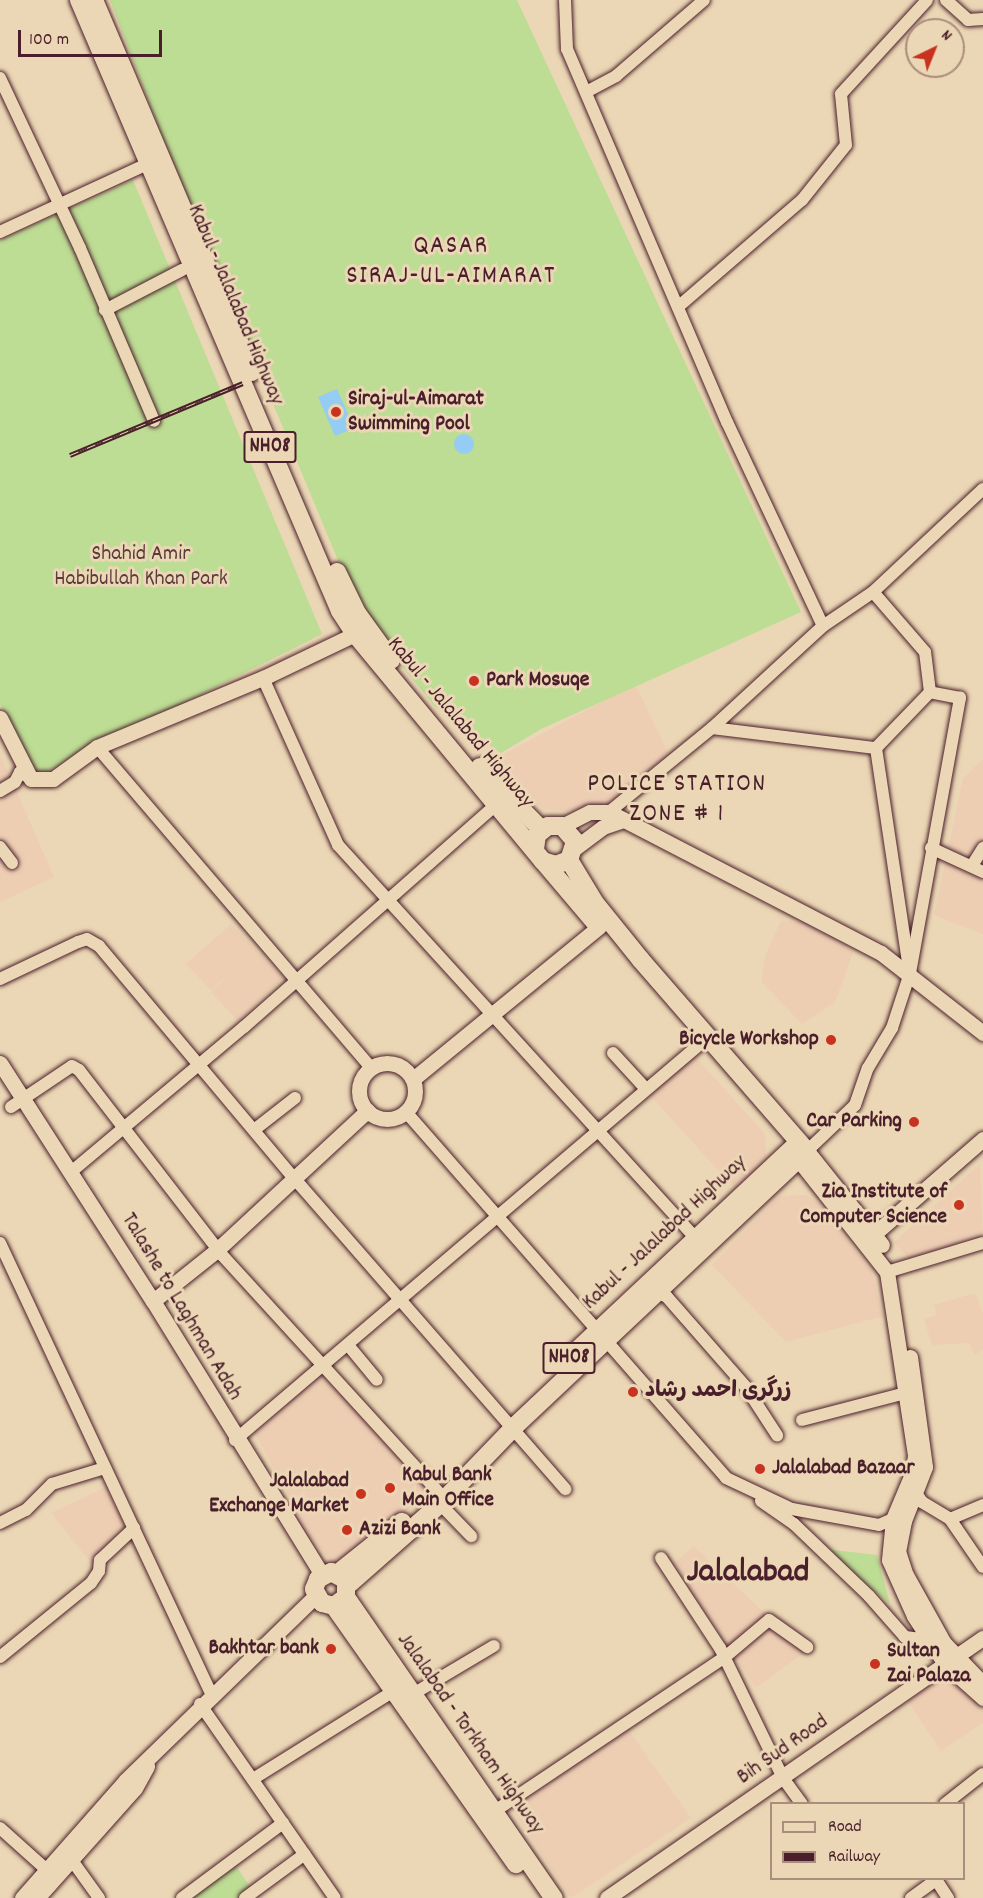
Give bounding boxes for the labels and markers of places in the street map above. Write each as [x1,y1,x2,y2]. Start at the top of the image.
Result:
place label: Siraj-ul-Aimarat Swimming Pool [348,386,484,438]
marker: Siraj-ul-Aimarat Swimming Pool [329,405,343,419]
place label: Park Mosuqe [486,668,589,694]
marker: Park Mosuqe [467,674,481,688]
place label: Bicycle Workshop [679,1027,819,1053]
marker: Bicycle Workshop [824,1033,838,1047]
place label: Car Parking [806,1109,902,1135]
marker: Car Parking [907,1115,921,1129]
place label: Zia Institute of Computer Science [800,1179,947,1230]
marker: Zia Institute of Computer Science [952,1198,966,1212]
place label: زرگری احمد رشاد [645,1379,791,1405]
marker: زرگری احمد رشاد [626,1385,640,1399]
place label: Jalalabad Bazaar [772,1456,915,1482]
place label: Kabul Bank Main Office [402,1462,494,1514]
marker: Jalalabad Bazaar [753,1462,767,1476]
place label: Jalalabad Exchange Market [209,1468,349,1520]
marker: Kabul Bank Main Office [383,1481,397,1495]
marker: Jalalabad Exchange Market [354,1487,368,1501]
place label: Azizi Bank [359,1517,441,1543]
marker: Azizi Bank [340,1523,354,1537]
place label: Bakhtar bank [208,1636,319,1662]
place label: Sultan Zai Palaza [887,1638,971,1690]
marker: Bakhtar bank [324,1642,338,1656]
marker: Sultan Zai Palaza [868,1657,882,1671]

